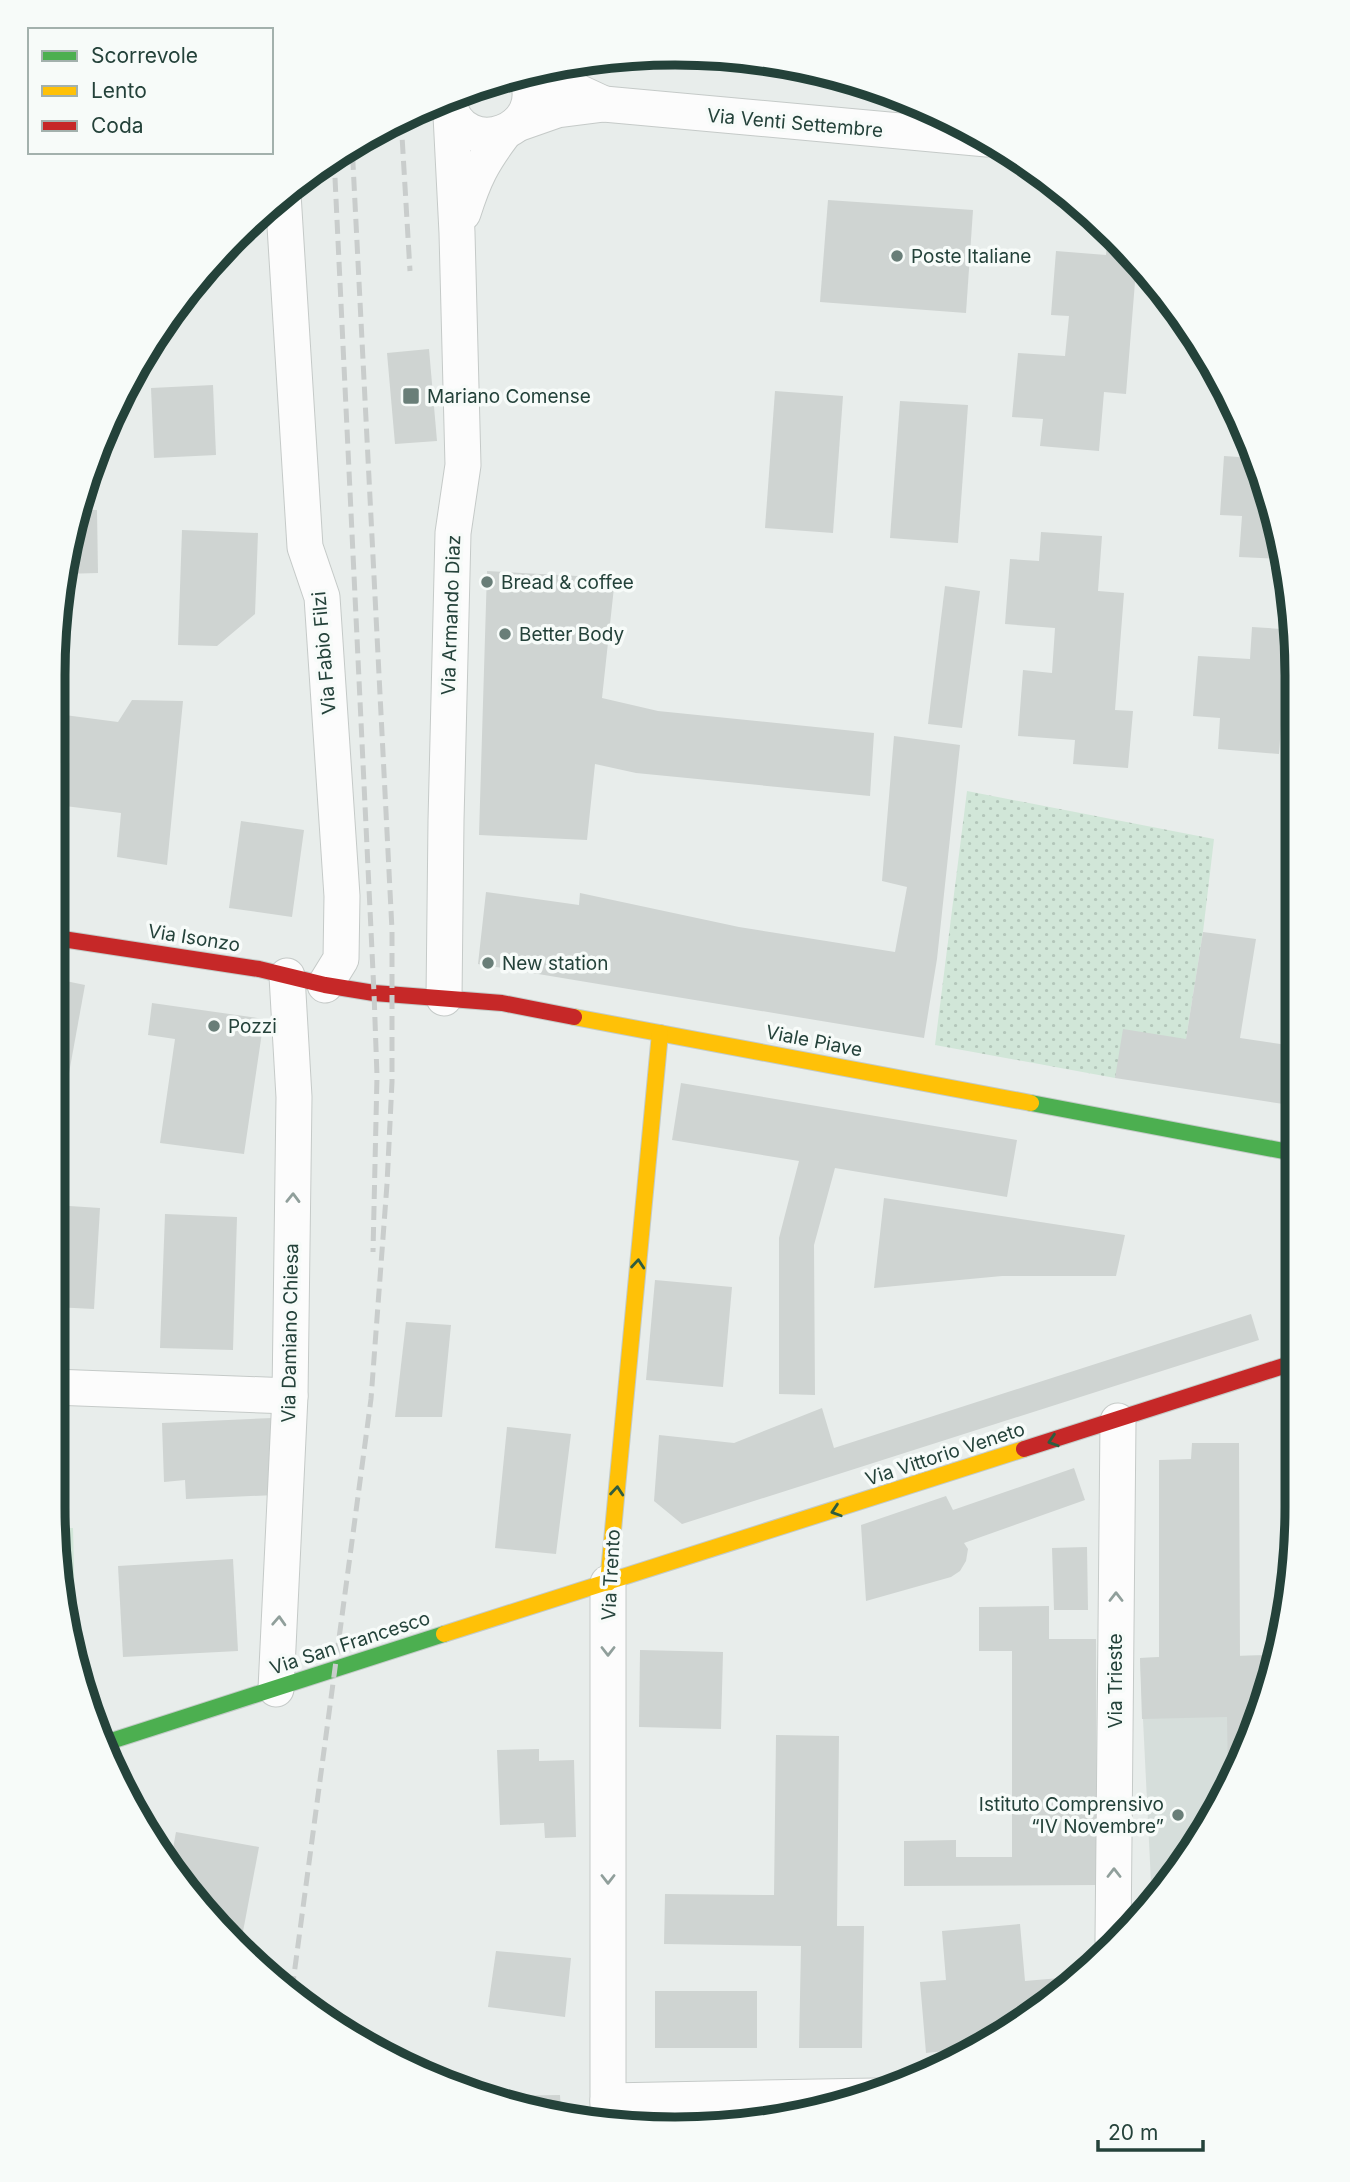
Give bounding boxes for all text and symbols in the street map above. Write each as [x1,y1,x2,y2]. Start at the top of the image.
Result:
legend [28,28,273,154]
text: Scorrevole [91,43,198,68]
text: Lento [91,78,147,103]
street label: Via Venti Settembre [706,104,884,142]
text: Coda [91,113,144,138]
place label: Poste Italiane [911,245,1031,268]
marker: Poste Italiane [889,248,905,264]
place label: Mariano Comense [427,385,591,408]
marker: Mariano Comense [401,386,421,406]
street label: Via Armando Diaz [437,534,465,696]
place label: Bread & coffee [501,571,634,594]
marker: Bread & coffee [479,574,495,590]
street label: Via Fabio Filzi [307,590,341,716]
place label: Better Body [519,623,624,646]
marker: Better Body [497,626,513,642]
street label: Via Isonzo [146,919,242,957]
place label: New station [502,952,608,975]
marker: New station [480,955,496,971]
place label: Pozzi [228,1015,277,1038]
marker: Pozzi [206,1018,222,1034]
street label: Viale Piave [764,1020,864,1062]
one-way arrow [285,1192,301,1203]
street label: Via Damiano Chiesa [277,1243,303,1423]
one-way arrow [630,1258,645,1269]
street label: Via Vittorio Veneto [862,1417,1028,1491]
one-way arrow [1047,1433,1059,1448]
one-way arrow [609,1485,624,1496]
one-way arrow [830,1502,842,1517]
street label: Via Trento [597,1529,625,1621]
one-way arrow [1108,1591,1124,1601]
street label: Via San Francesco [267,1606,433,1680]
one-way arrow [272,1615,287,1626]
street label: Via Trieste [1104,1633,1127,1729]
one-way arrow [600,1647,616,1657]
place label: Istituto Comprensivo “IV Novembre” [979,1793,1164,1838]
marker: Istituto Comprensivo “IV Novembre” [1170,1807,1186,1823]
one-way arrow [1106,1867,1122,1878]
one-way arrow [600,1874,616,1885]
scale bar [1098,2108,1203,2152]
text: 20 m [1108,2120,1158,2145]

